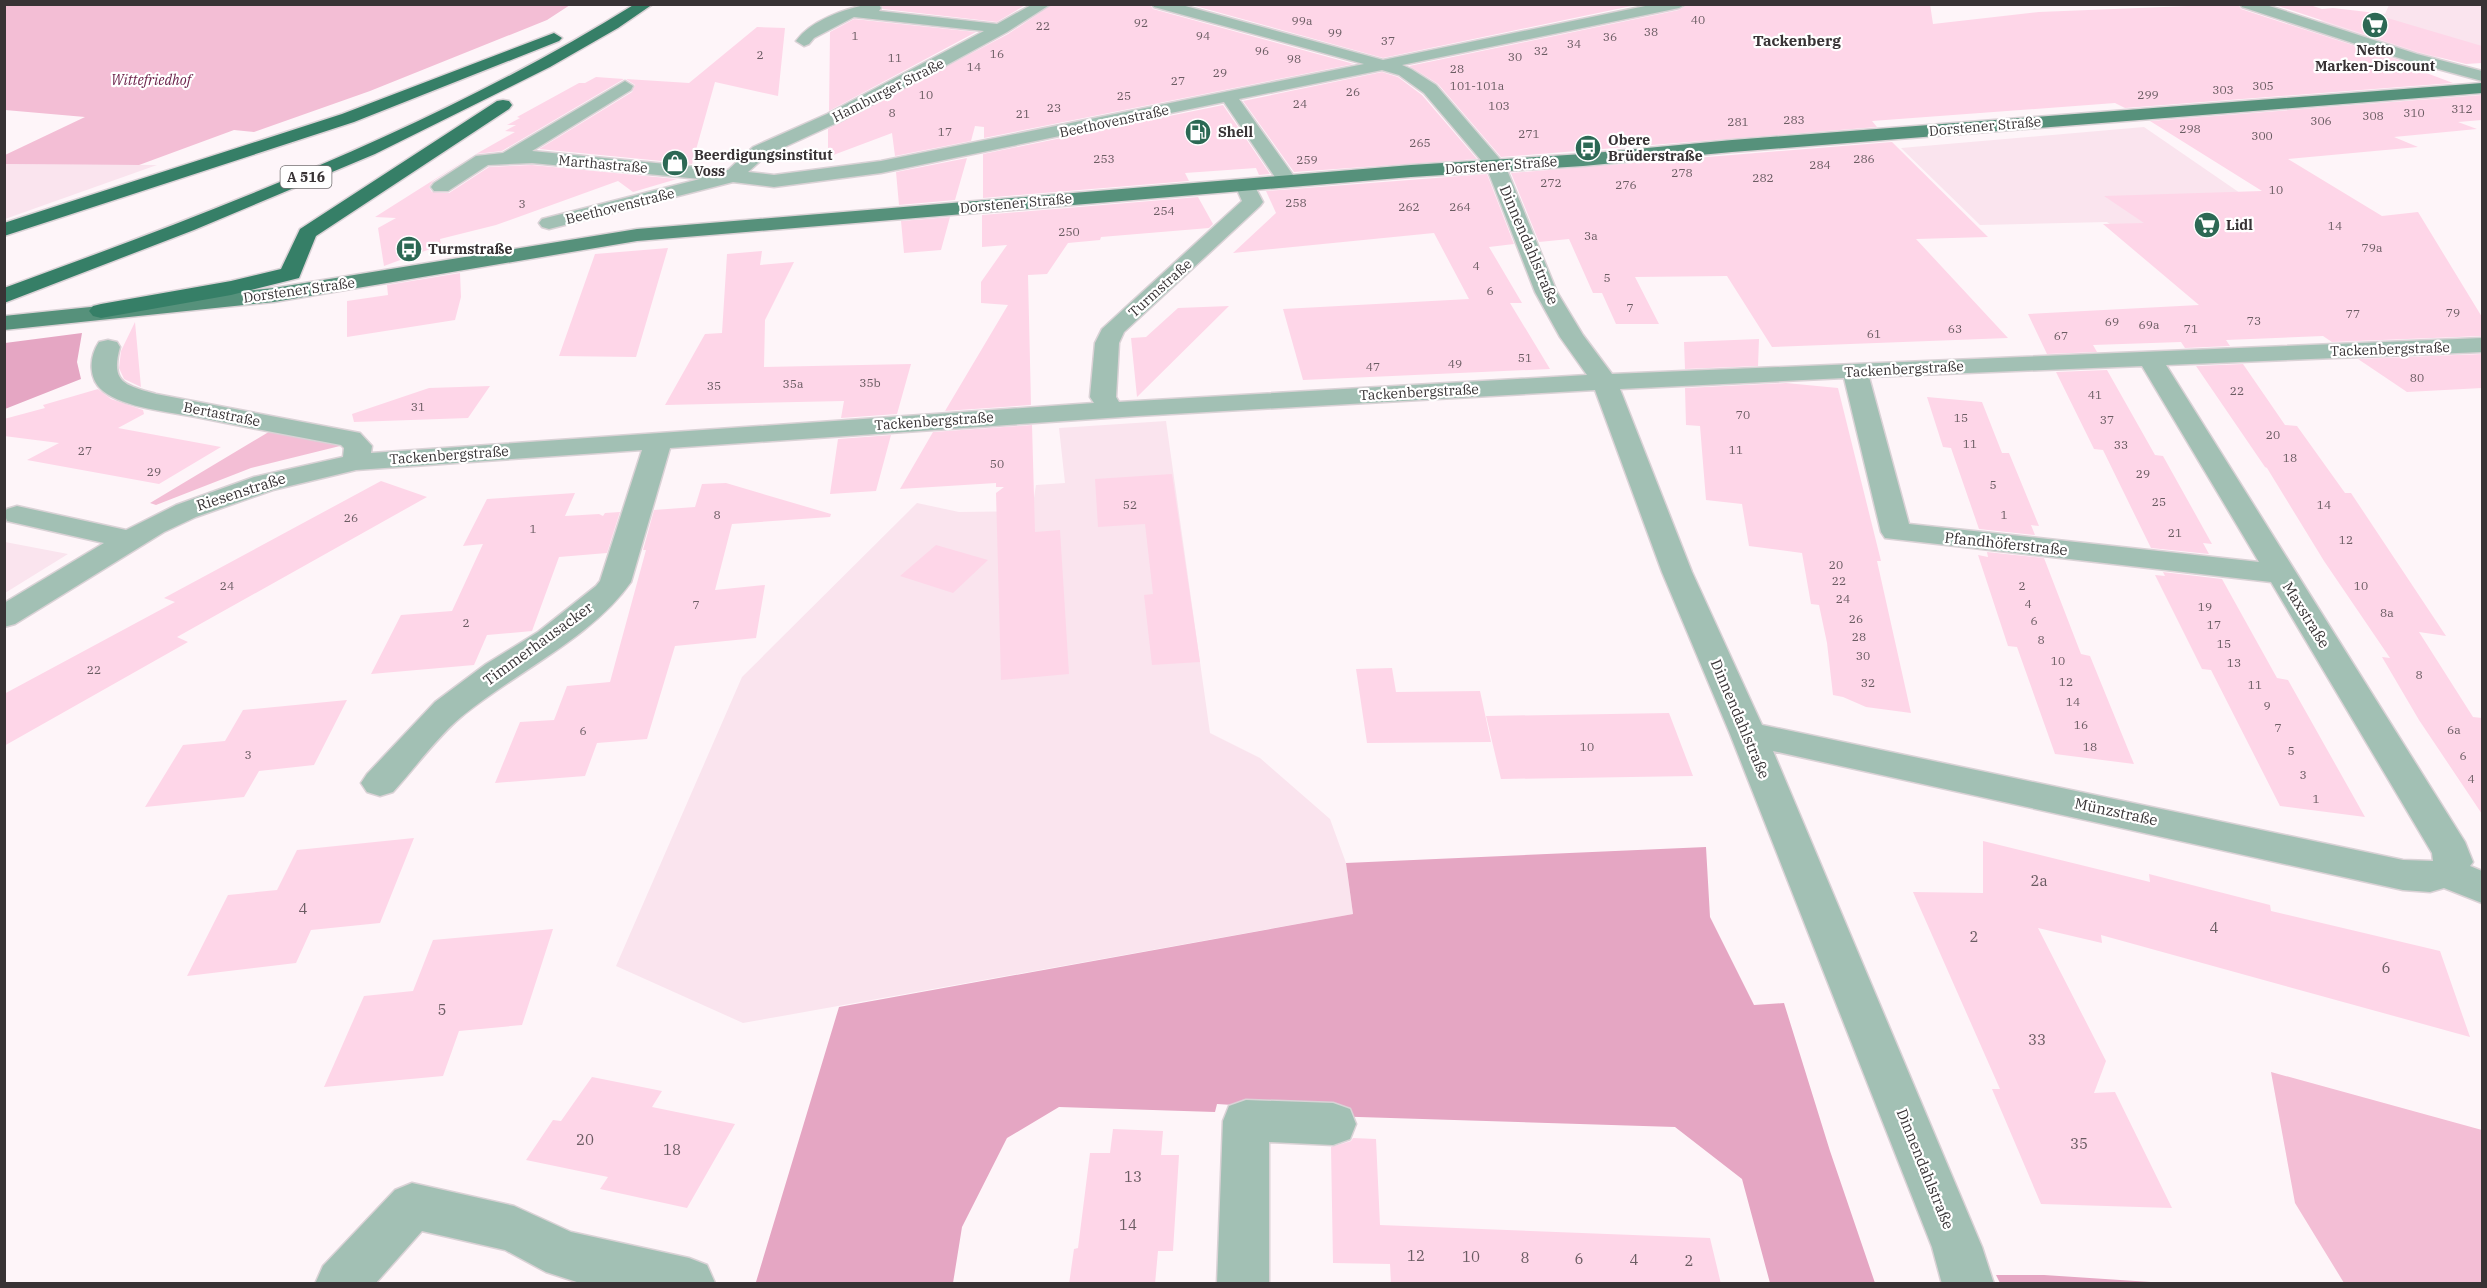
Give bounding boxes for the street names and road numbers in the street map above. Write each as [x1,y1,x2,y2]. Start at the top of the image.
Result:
street label: Hamburger Straße [829,54,947,126]
street label: Beethovenstraße [1058,101,1170,141]
street label: Dorstener Straße [1928,112,2042,140]
street label: Marthastraße [558,151,648,177]
street label: Dorstener Straße [1444,152,1558,178]
road number: A 516 [280,166,332,188]
street label: Dinnendahlstraße [1496,182,1563,308]
street label: Beethovenstraße [564,184,676,228]
street label: Dorstener Straße [959,189,1073,217]
street label: Turmstraße [1125,255,1195,321]
street label: Dorstener Straße [242,273,356,307]
street label: Tackenbergstraße [2330,338,2450,360]
street label: Tackenbergstraße [1844,357,1964,381]
street label: Tackenbergstraße [1359,380,1479,404]
street label: Bertastraße [182,398,262,430]
street label: Tackenbergstraße [874,408,994,434]
street label: Tackenbergstraße [389,442,509,468]
street label: Riesenstraße [194,468,288,515]
street label: Pfandhöferstraße [1943,528,2069,559]
street label: Maxstraße [2279,578,2334,651]
street label: Timmerhausacker [479,597,597,690]
street label: Dinnendahlstraße [1707,656,1774,782]
street label: Münzstraße [2073,793,2159,830]
street label: Dinnendahlstraße [1893,1106,1958,1232]

